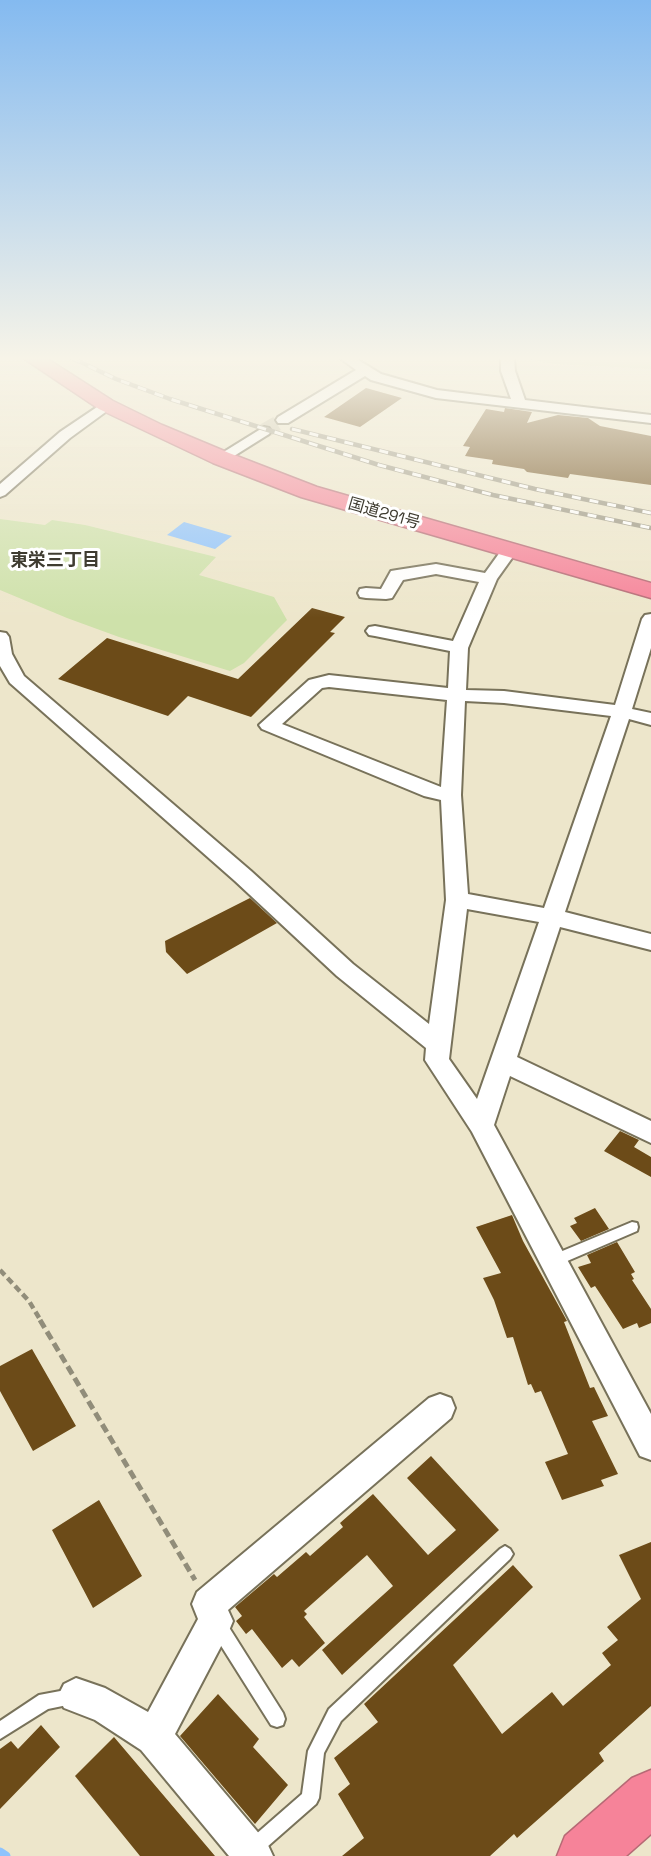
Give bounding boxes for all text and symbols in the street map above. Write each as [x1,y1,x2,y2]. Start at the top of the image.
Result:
street label: 国道291号 [346,495,422,533]
district label: 東栄三丁目 [10,550,100,572]

